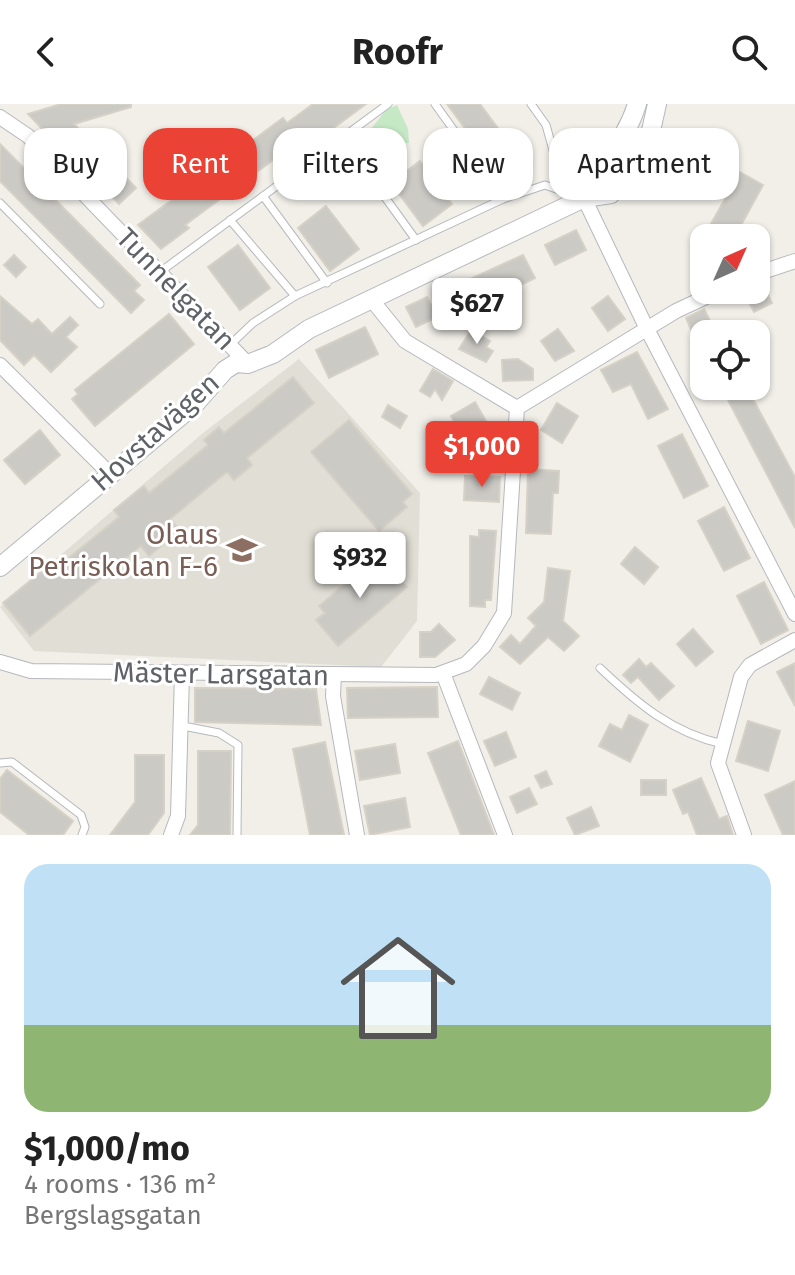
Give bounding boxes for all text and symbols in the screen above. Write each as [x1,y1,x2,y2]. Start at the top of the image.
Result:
icon: back [24,30,68,74]
text: Roofr [352,30,443,74]
icon: search [727,30,771,74]
chip: Buy [24,128,127,200]
chip: Rent [143,128,257,200]
chip: Filters [273,128,407,200]
chip: New [423,128,533,200]
chip: Apartment [549,128,739,200]
street label: Tunnelgatan [110,221,242,357]
north arrow [690,224,770,304]
map controls [690,224,770,400]
pin: $627 [430,278,524,346]
text: $627 [450,288,504,319]
button: locate [690,320,770,400]
street label: Hovstavägen [84,366,226,498]
pin: $1,000 [417,421,547,489]
text: $1,000 [444,431,520,462]
place label: Olaus Petriskolan F-6 [28,518,218,583]
pin: $932 [313,532,407,600]
school or university icon: Olaus Petriskolan F-6 [225,533,259,567]
text: $932 [333,542,387,573]
street label: Mäster Larsgatan [113,656,329,692]
icon: home [326,916,470,1060]
text: $1,000/mo [24,1128,190,1169]
text: 4 rooms · 136 m² [24,1169,216,1200]
text: Bergslagsgatan [24,1200,202,1231]

